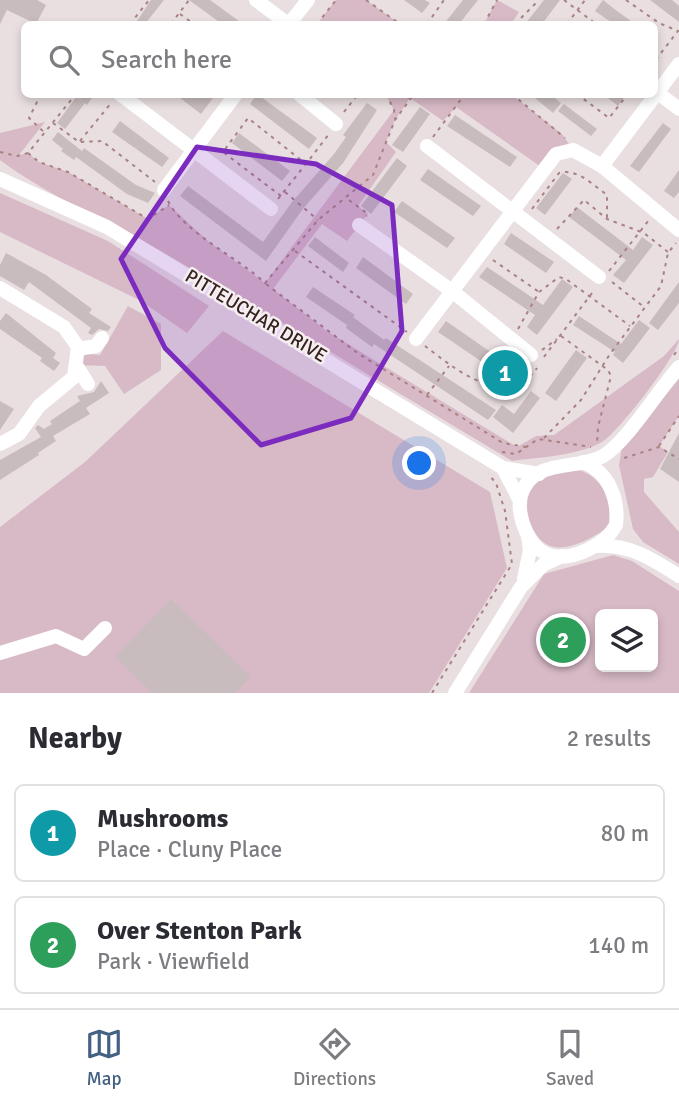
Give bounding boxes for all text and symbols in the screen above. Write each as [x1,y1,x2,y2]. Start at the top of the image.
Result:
search box [21,21,658,98]
icon: search [45,41,83,79]
text: Search here [101,44,232,76]
street label: PITTEUCHAR DRIVE [181,264,331,368]
pin: 1 [482,347,528,399]
your location [402,446,436,480]
map controls [595,609,658,672]
button: layers [595,609,658,672]
pin: 2 [540,614,586,666]
text: Nearby [28,720,122,757]
text: 2 results [567,724,651,753]
text: Mushrooms [97,803,228,835]
text: 1 [47,819,59,848]
text: 80 m [601,819,649,848]
text: Place · Cluny Place [97,835,282,864]
text: Over Stenton Park [97,915,302,947]
text: 2 [47,931,59,960]
text: 140 m [588,931,649,960]
text: Park · Viewfield [97,947,250,976]
tab: Map [85,1025,123,1091]
tab: Directions [293,1025,376,1091]
tab: Saved [546,1025,594,1091]

